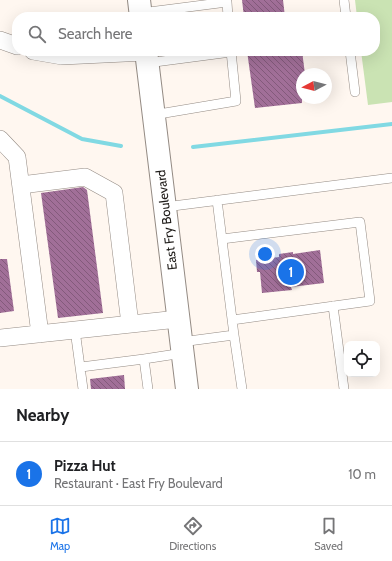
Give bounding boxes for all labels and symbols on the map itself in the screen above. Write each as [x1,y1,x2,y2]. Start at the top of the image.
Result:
north arrow [296,68,332,104]
street label: East Fry Boulevard [152,169,180,271]
your location [255,244,275,264]
pin: 1 [278,257,304,287]

